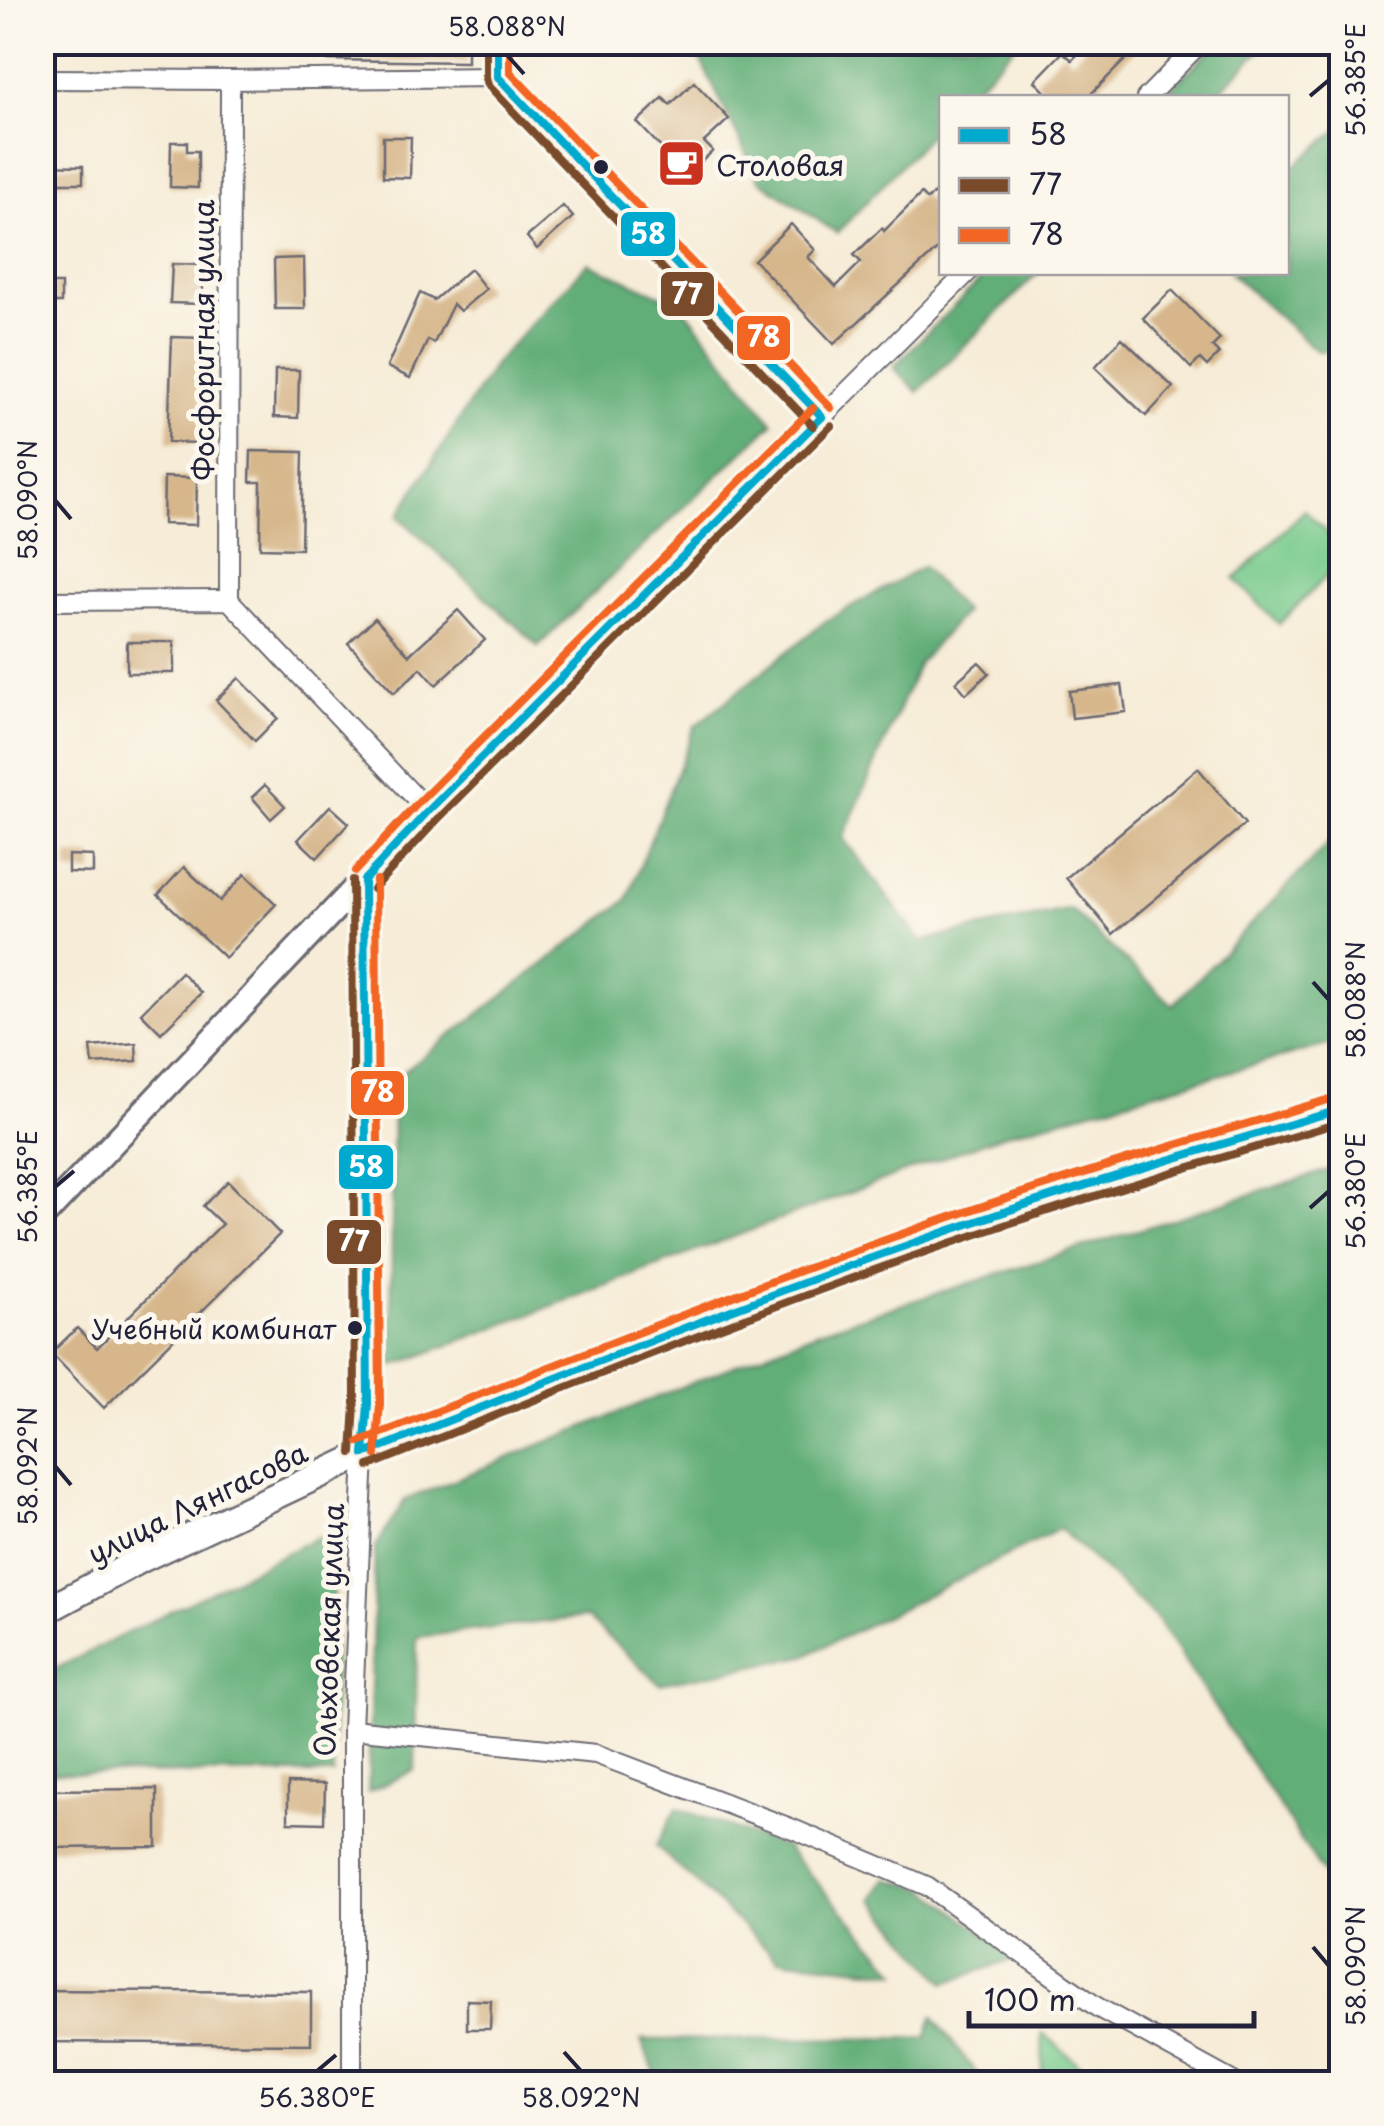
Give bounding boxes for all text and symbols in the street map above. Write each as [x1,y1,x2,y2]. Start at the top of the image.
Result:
text: 58.088°N [448,7,566,45]
text: 56.385°E [1336,23,1374,137]
legend [939,95,1289,275]
text: 58 [1029,110,1067,155]
cafe icon: Столовая [655,138,707,190]
place label: Столовая [716,143,844,186]
unlabelled marker [591,157,611,177]
text: 77 [1029,160,1062,205]
street label: Фосфоритная улица [181,199,224,480]
line badge: 58 [619,210,677,258]
text: 78 [1029,210,1064,255]
text: 58 [630,211,666,254]
line badge: 77 [659,270,716,318]
text: 77 [672,271,703,314]
line badge: 78 [735,314,792,362]
text: 78 [747,314,781,357]
text: 58.090°N [8,440,46,560]
text: 58.088°N [1336,941,1374,1059]
line badge: 78 [349,1069,406,1117]
text: 78 [361,1069,395,1112]
text: 56.385°E [8,1130,46,1244]
text: 56.380°E [1336,1132,1374,1250]
line badge: 58 [337,1143,395,1191]
text: 58 [348,1144,384,1187]
line badge: 77 [325,1218,383,1266]
text: 77 [339,1218,370,1261]
place label: Учебный комбинат [92,1309,337,1348]
marker: Учебный комбинат [345,1318,365,1338]
text: 58.092°N [8,1407,46,1525]
street label: улица Лянгасова [80,1430,315,1574]
street label: Ольховская улица [302,1502,354,1757]
text: 58.090°N [1336,1906,1374,2026]
scale bar [969,1966,1254,2028]
text: 100 m [984,1976,1076,2021]
text: 56.380°E [258,2078,376,2116]
text: 58.092°N [522,2078,640,2116]

